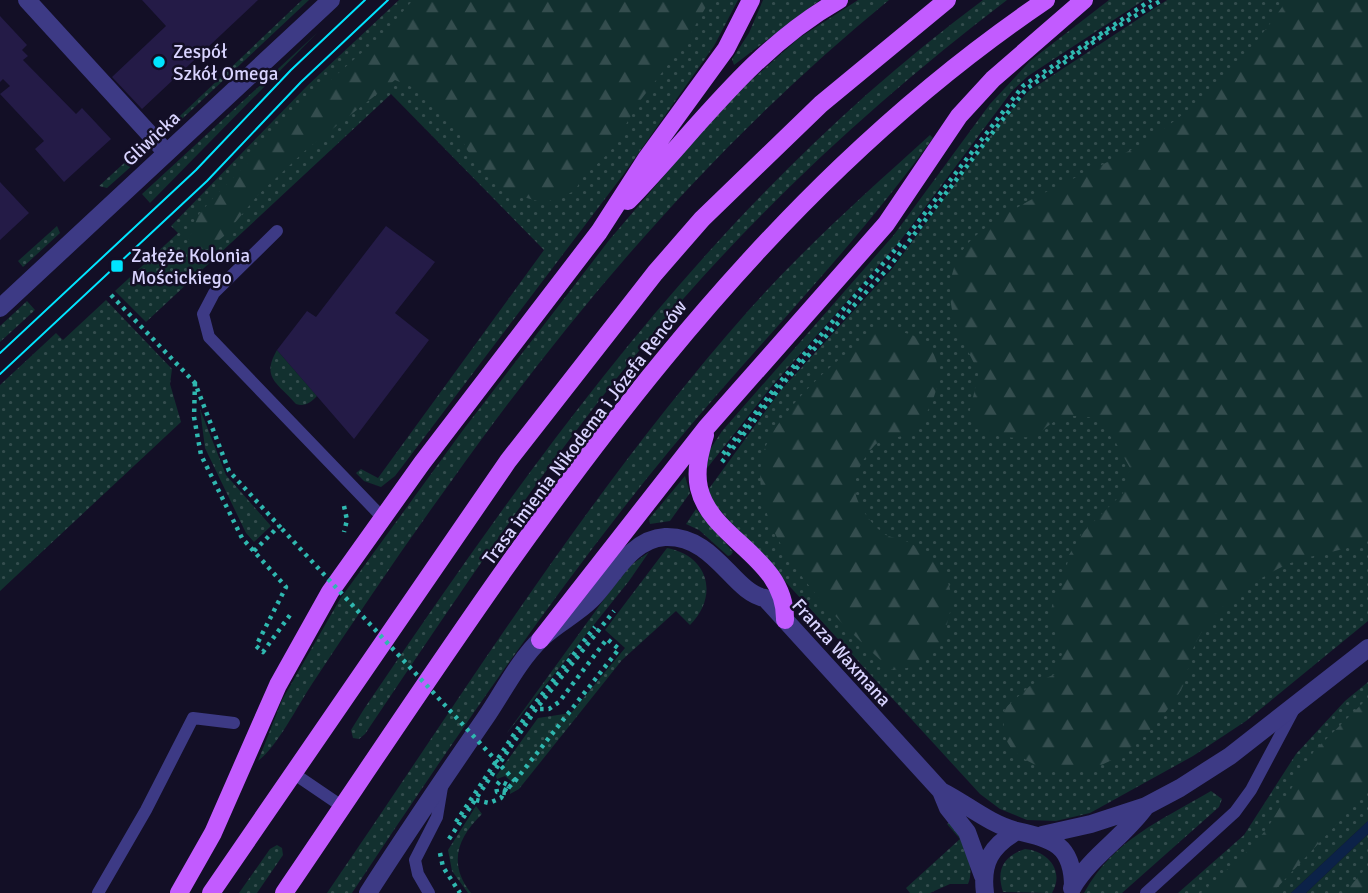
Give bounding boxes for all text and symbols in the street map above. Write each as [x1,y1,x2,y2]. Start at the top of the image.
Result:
place label: Zespół Szkół Omega [173,40,278,86]
marker: Zespół Szkół Omega [151,54,167,70]
street label: Gliwicka [118,106,185,171]
place label: Załęże Kolonia Mościckiego [131,244,250,290]
marker: Załęże Kolonia Mościckiego [109,258,125,274]
street label: Trasa imienia Nikodema i Józefa Renców [477,295,693,570]
street label: Franza Waxmana [786,594,896,712]

